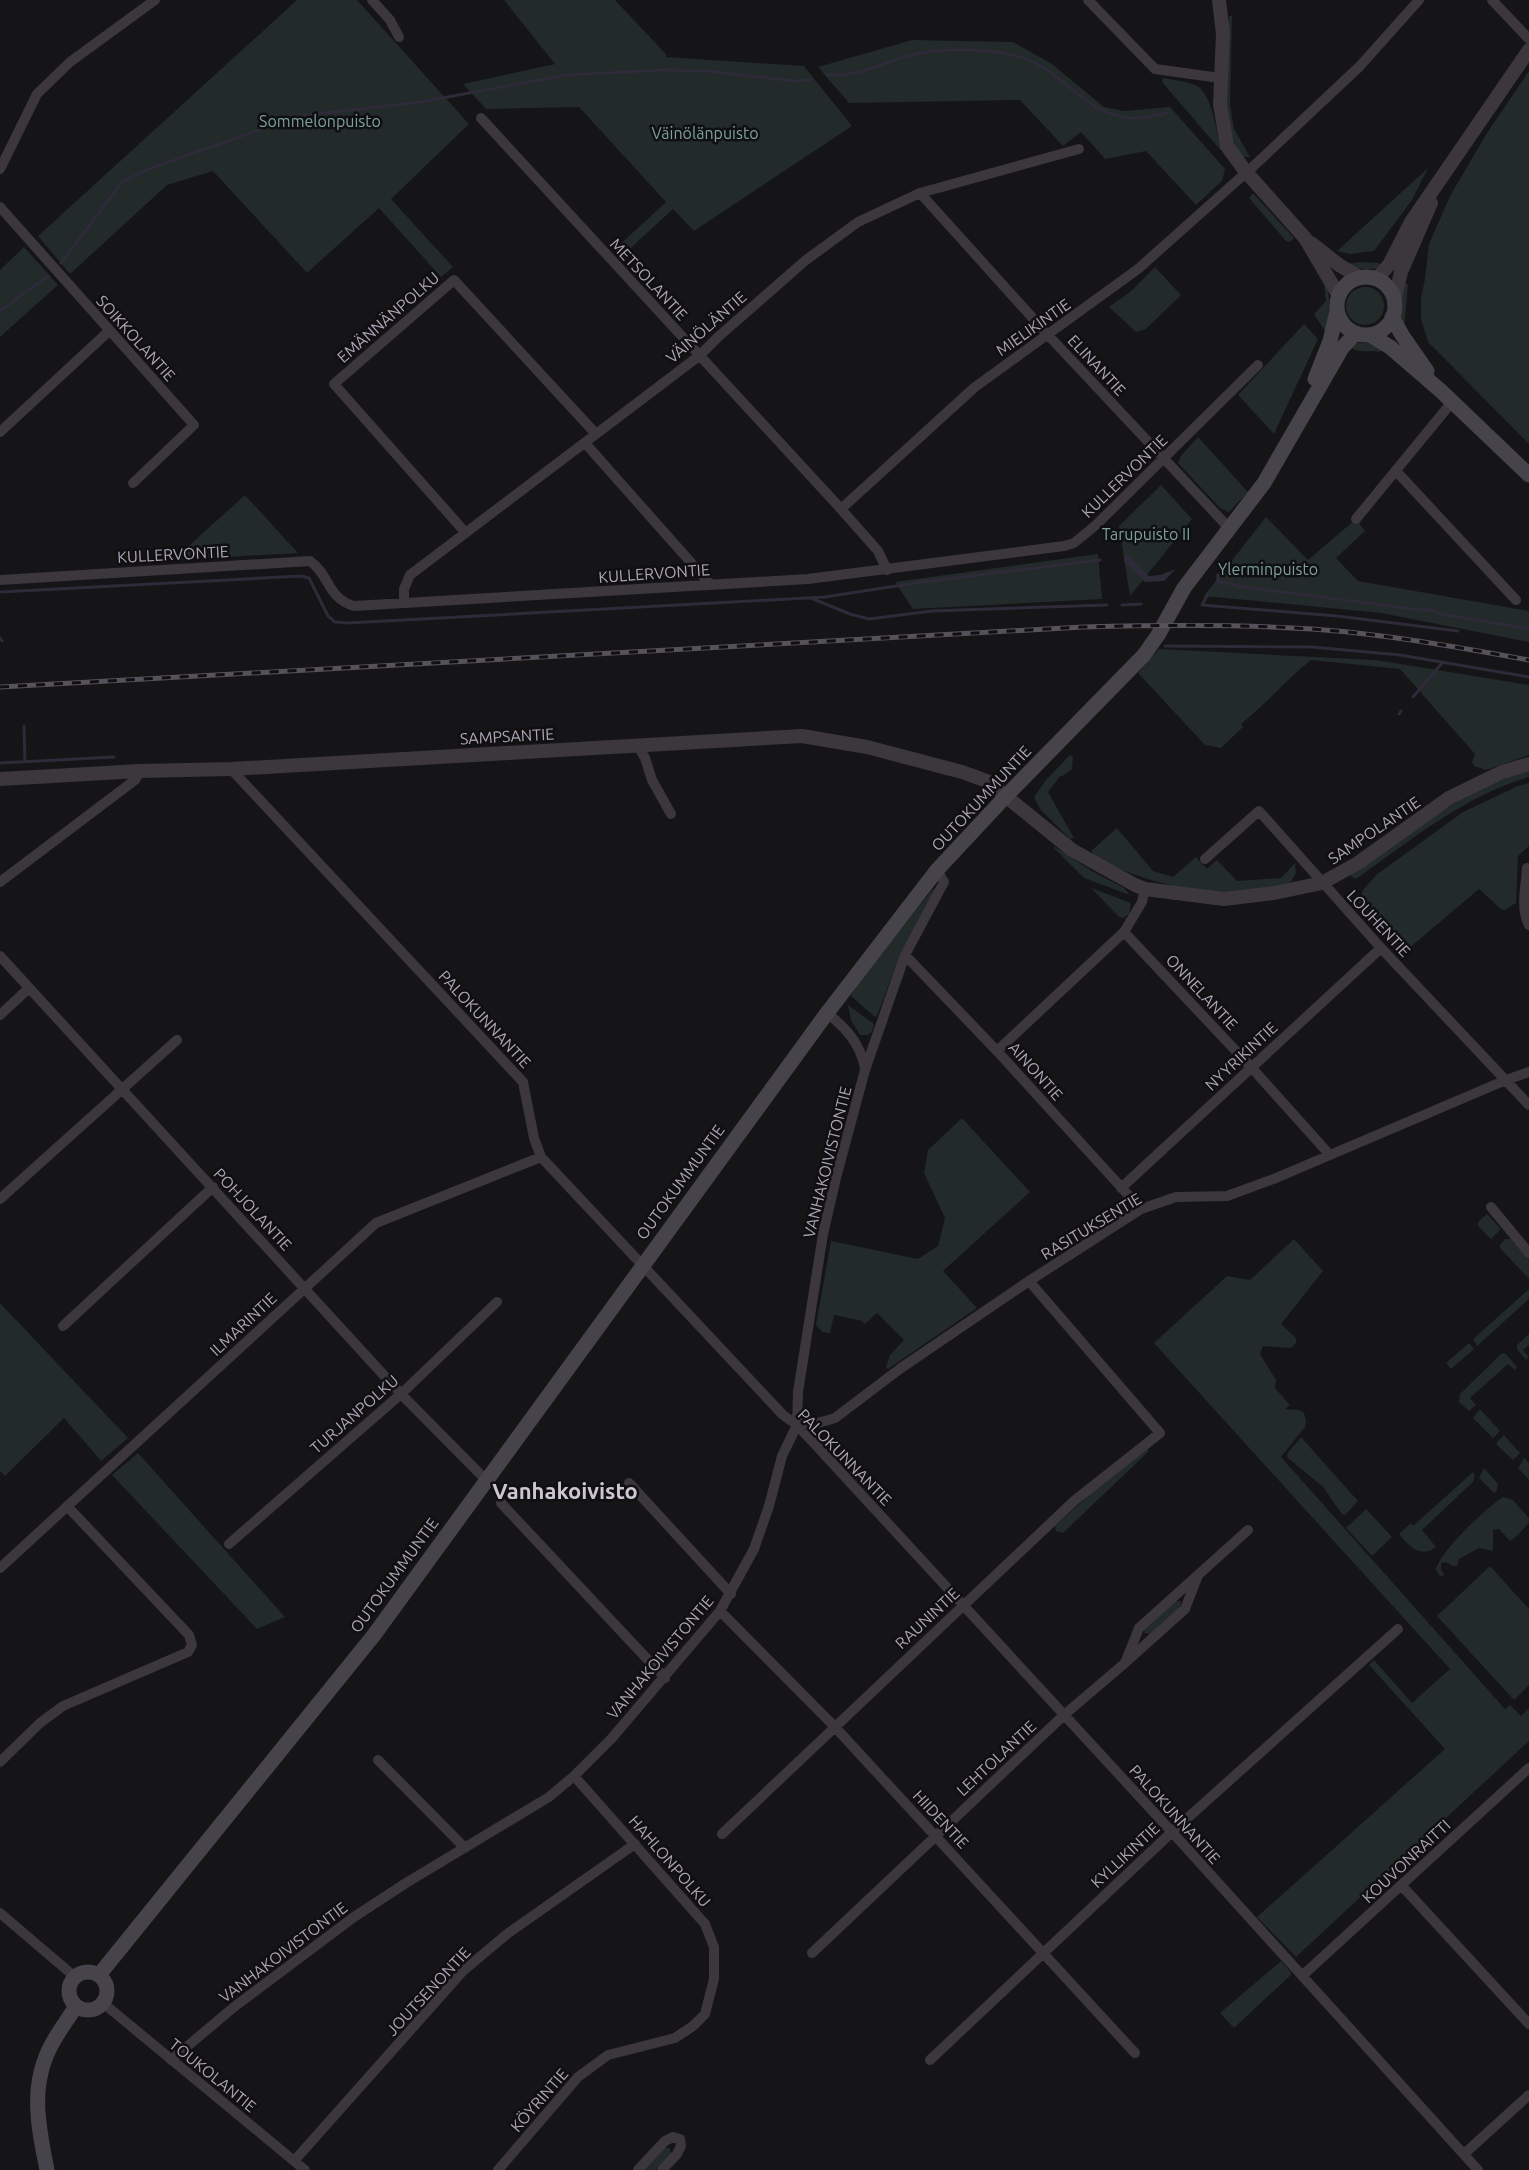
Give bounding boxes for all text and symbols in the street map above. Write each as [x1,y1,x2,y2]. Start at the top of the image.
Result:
park label: Sommelonpuisto [259,112,381,130]
park label: Väinölänpuisto [651,124,759,142]
street label: METSOLANTIE [607,234,691,324]
street label: EMÄNNÄNPOLKU [334,268,442,366]
street label: VÄINÖLÄNTIE [662,287,750,367]
street label: SOIKKOLANTIE [93,292,179,384]
street label: MIELIKINTIE [992,295,1074,359]
street label: ELINANTIE [1064,331,1130,399]
street label: KULLERVONTIE [1078,431,1170,521]
park label: Tarupuisto II [1102,525,1190,543]
street label: KULLERVONTIE [117,542,229,566]
street label: KULLERVONTIE [598,560,710,586]
park label: Ylerminpuisto [1218,560,1318,578]
street label: SAMPSANTIE [459,725,555,747]
street label: OUTOKUMMUNTIE [928,742,1034,854]
street label: SAMPOLANTIE [1325,793,1423,867]
street label: LOUHENTIE [1344,886,1414,960]
street label: ONNELANTIE [1162,951,1242,1033]
street label: PALOKUNNANTIE [435,967,535,1071]
street label: NYYRIKINTIE [1201,1018,1281,1094]
street label: AINONTIE [1005,1038,1067,1104]
street label: VANHAKOIVISTONTIE [799,1084,855,1240]
street label: OUTOKUMMUNTIE [632,1121,728,1243]
street label: POHJOLANTIE [210,1164,296,1254]
street label: RASITUKSENTIE [1038,1189,1144,1263]
street label: ILMARINTIE [206,1289,280,1359]
street label: TURJANPOLKU [306,1371,402,1457]
street label: PALOKUNNANTIE [795,1405,895,1509]
district label: Vanhakoivisto [492,1478,638,1503]
street label: OUTOKUMMUNTIE [346,1514,442,1636]
street label: RAUNINTIE [891,1584,963,1652]
street label: VANHAKOIVISTONTIE [603,1592,717,1722]
street label: LEHTOLANTIE [953,1717,1039,1799]
street label: PALOKUNNANTIE [1126,1761,1224,1867]
street label: HIIDENTIE [910,1786,972,1852]
street label: HAHLONPOLKU [625,1812,715,1910]
street label: KOUVONRAITTI [1358,1816,1454,1906]
street label: KYLLIKINTIE [1087,1819,1163,1891]
street label: VANHAKOIVISTONTIE [215,1898,351,2006]
street label: JOUTSENONTIE [382,1943,474,2039]
street label: TOUKOLANTIE [166,2035,260,2115]
street label: KÖYRINTIE [507,2065,571,2135]

